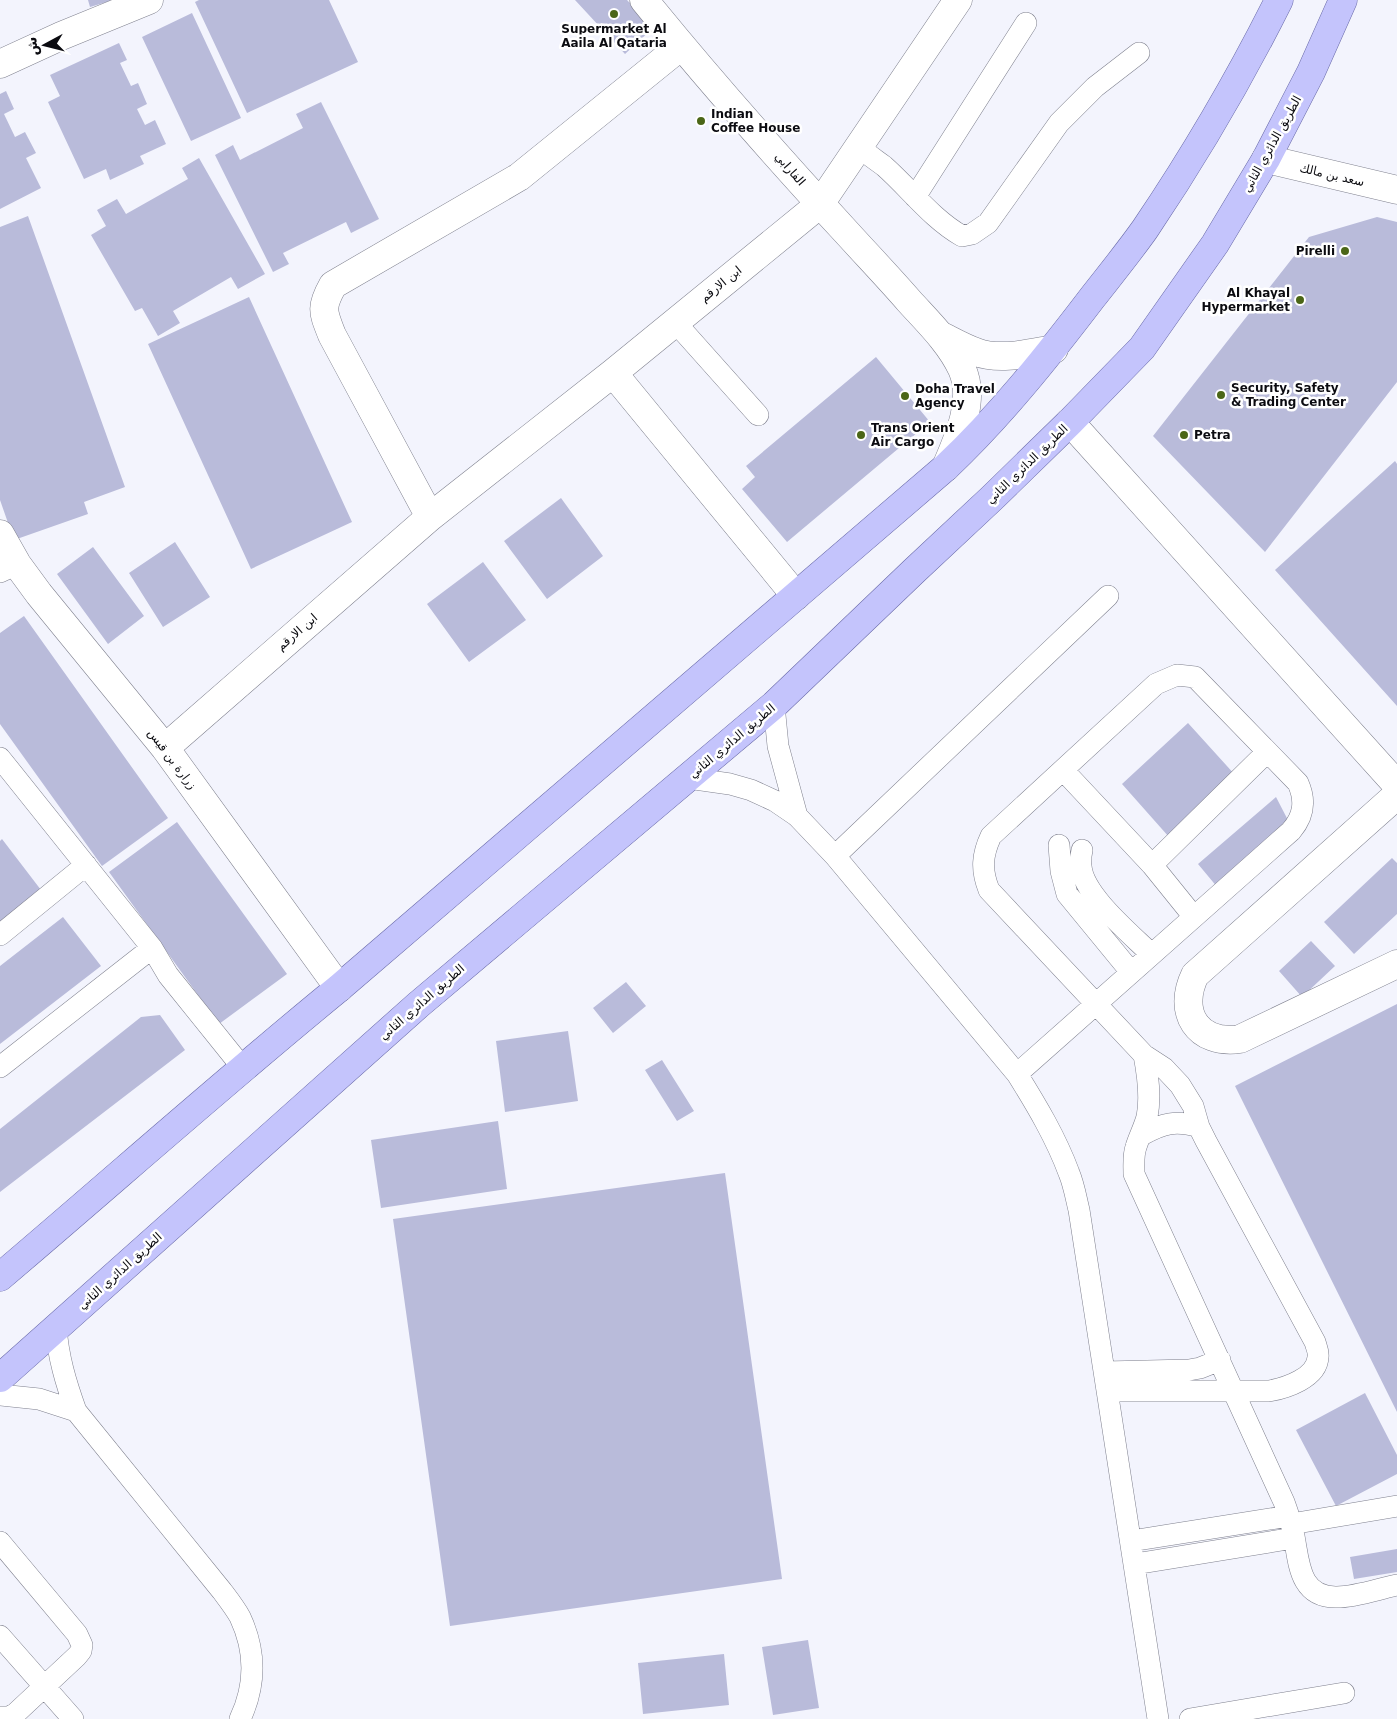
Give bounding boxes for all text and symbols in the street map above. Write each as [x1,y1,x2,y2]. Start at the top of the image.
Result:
marker: Supermarket Al Aaila Al Qataria [608,8,620,20]
north arrow [20,20,70,70]
place label: Supermarket Al Aaila Al Qataria [561,22,667,50]
text: ش [23,36,41,57]
street label: الطريق الدائري الثاني [1240,93,1305,195]
place label: Indian Coffee House [711,107,800,135]
marker: Indian Coffee House [695,115,707,127]
street label: الفارابي [771,150,808,189]
street label: سعد بن مالك [1298,161,1366,190]
place label: Pirelli [1296,244,1335,258]
marker: Pirelli [1339,245,1351,257]
street label: ابن الارقم [697,263,745,306]
place label: Al Khayal Hypermarket [1201,286,1290,314]
marker: Al Khayal Hypermarket [1294,294,1306,306]
place label: Security, Safety & Trading Center [1231,381,1346,409]
place label: Doha Travel Agency [915,382,995,410]
marker: Security, Safety & Trading Center [1215,389,1227,401]
marker: Doha Travel Agency [899,390,911,402]
place label: Trans Orient Air Cargo [871,421,955,449]
street label: الطريق الدائري الثاني [983,421,1071,507]
place label: Petra [1194,428,1231,442]
marker: Trans Orient Air Cargo [855,429,867,441]
marker: Petra [1178,429,1190,441]
street label: ابن الارقم [274,611,321,654]
street label: الطريق الدائري الثاني [686,701,779,782]
street label: زرارة بن قيس [144,726,199,793]
street label: الطريق الدائري الثاني [377,961,468,1043]
street label: الطريق الدائري الثاني [75,1230,165,1313]

